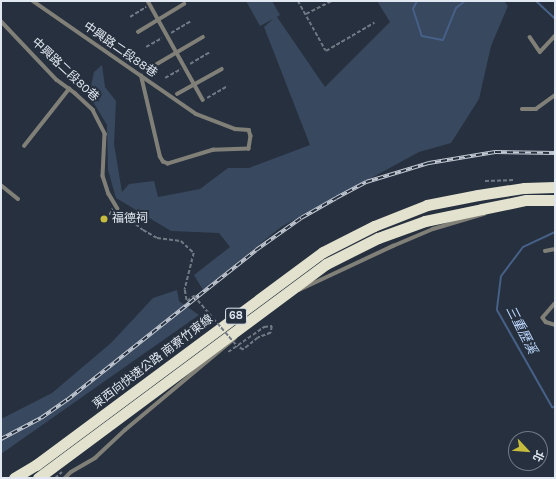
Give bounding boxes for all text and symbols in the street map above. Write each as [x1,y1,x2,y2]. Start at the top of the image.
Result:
street label: 中興路二段88巷 [80,19,160,81]
street label: 中興路二段80巷 [28,35,102,105]
place label: 福德祠 [112,212,148,226]
marker: 福德祠 [99,214,109,224]
water label: 三重歷溪 [502,303,540,357]
road number: 68 [225,307,247,325]
street label: 東西向快速公路 南寮竹東線 [90,312,216,412]
north arrow [508,431,548,471]
text: 北 [530,448,547,464]

